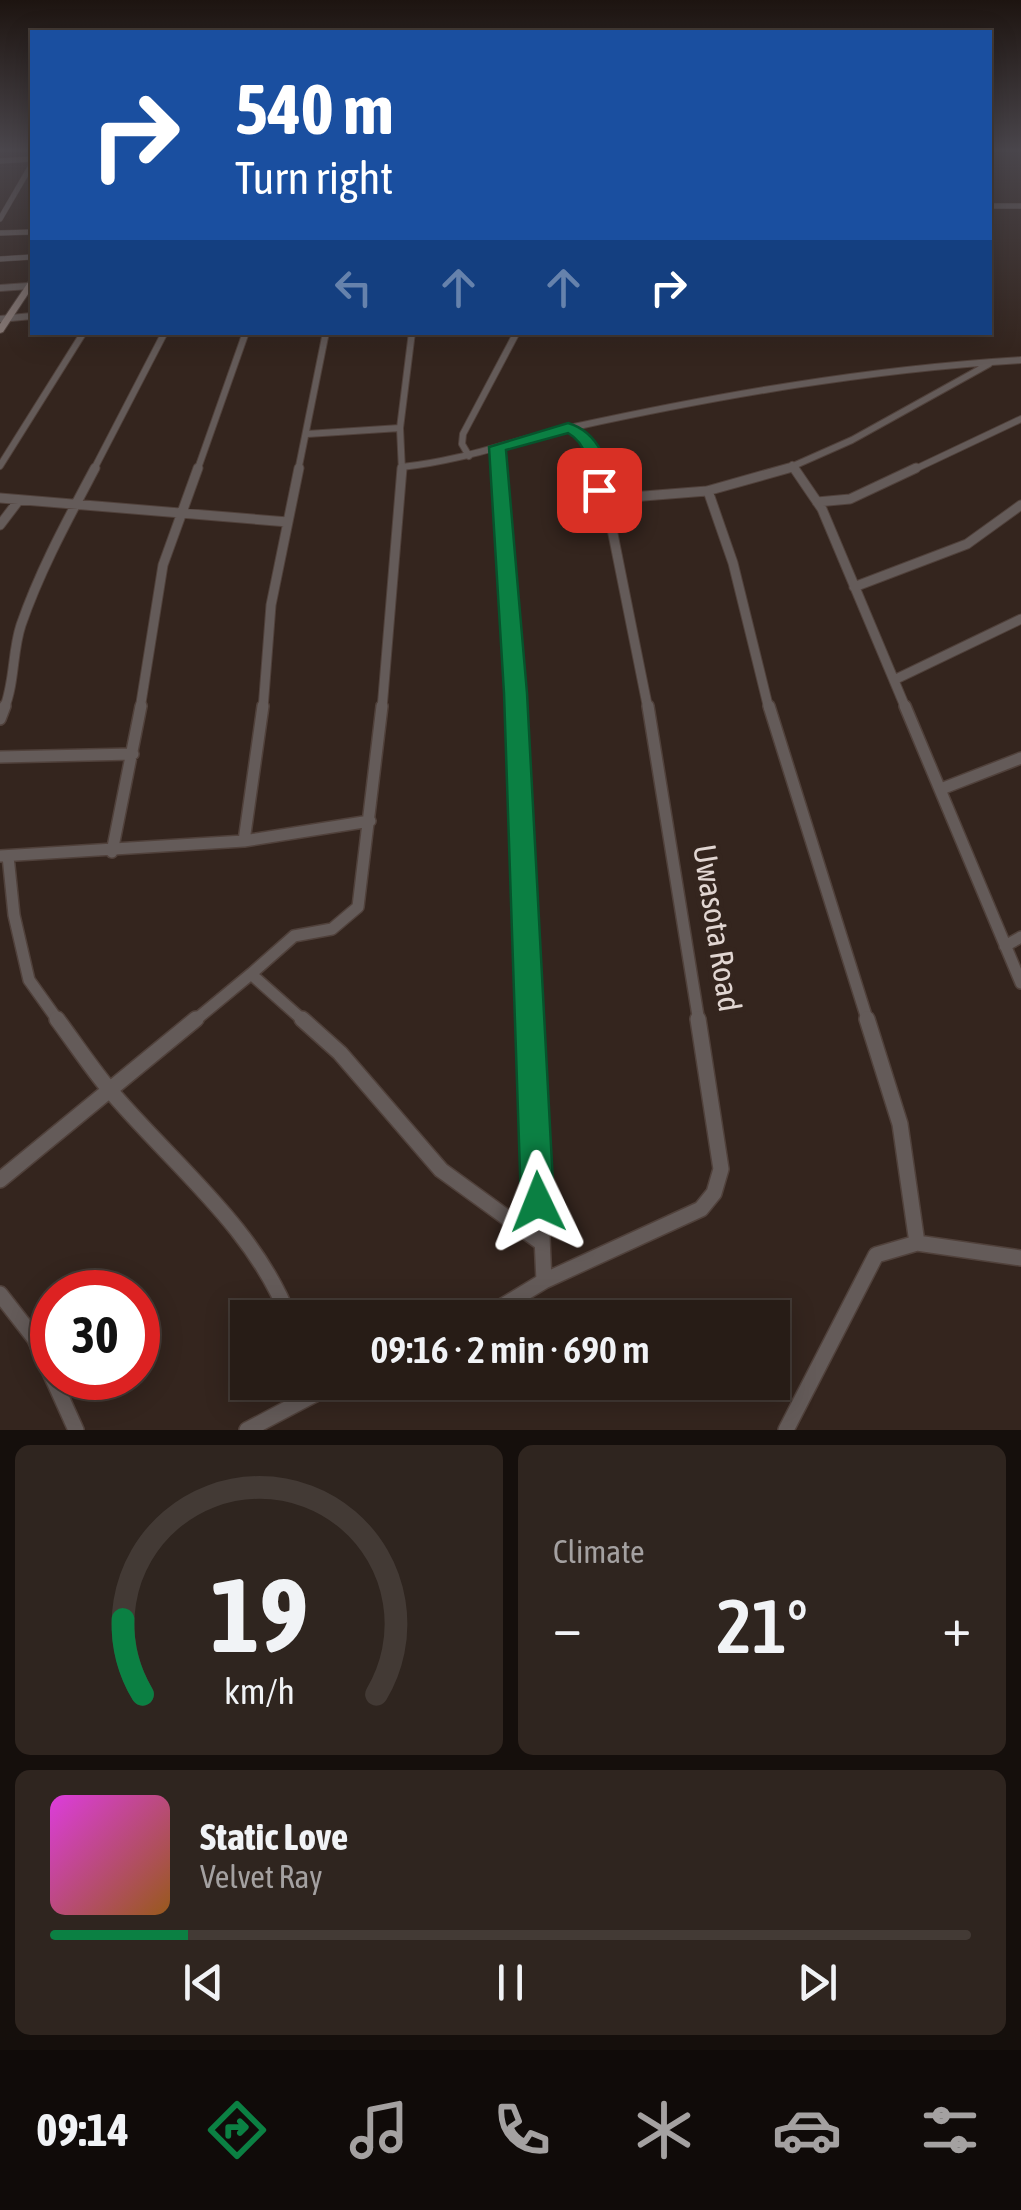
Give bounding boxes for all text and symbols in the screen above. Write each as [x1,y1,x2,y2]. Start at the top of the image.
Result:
text: 540 m [235,69,394,149]
icon: right [70,70,200,200]
text: Turn right [235,152,393,204]
icon: left [326,260,381,315]
icon: ahead [431,260,486,315]
icon: ahead [536,260,591,315]
icon: right [641,260,696,315]
pin [557,448,642,533]
icon: arrive [572,463,627,518]
street label: Uwasota Road [686,842,749,1014]
position arrow [486,1150,590,1254]
speed limit sign: 30 [30,1270,160,1400]
text: 09:16 · 2 min · 690 m [370,1328,650,1371]
text: Climate [553,1533,645,1570]
text: 19 [210,1555,308,1674]
text: 21° [716,1583,808,1669]
text: − [553,1595,582,1658]
text: + [942,1595,971,1658]
text: km/h [224,1671,294,1712]
text: Static Love [200,1815,348,1858]
text: Velvet Ray [200,1858,322,1895]
icon: previous [176,1955,231,2010]
icon: pause [483,1955,538,2010]
icon: next [790,1955,845,2010]
icon: directions [202,2095,272,2165]
icon: music [344,2095,414,2165]
icon: phone [487,2095,557,2165]
icon: climate [629,2095,699,2165]
icon: car [772,2095,842,2165]
icon: filters [915,2095,985,2165]
text: 09:14 [36,2104,129,2156]

